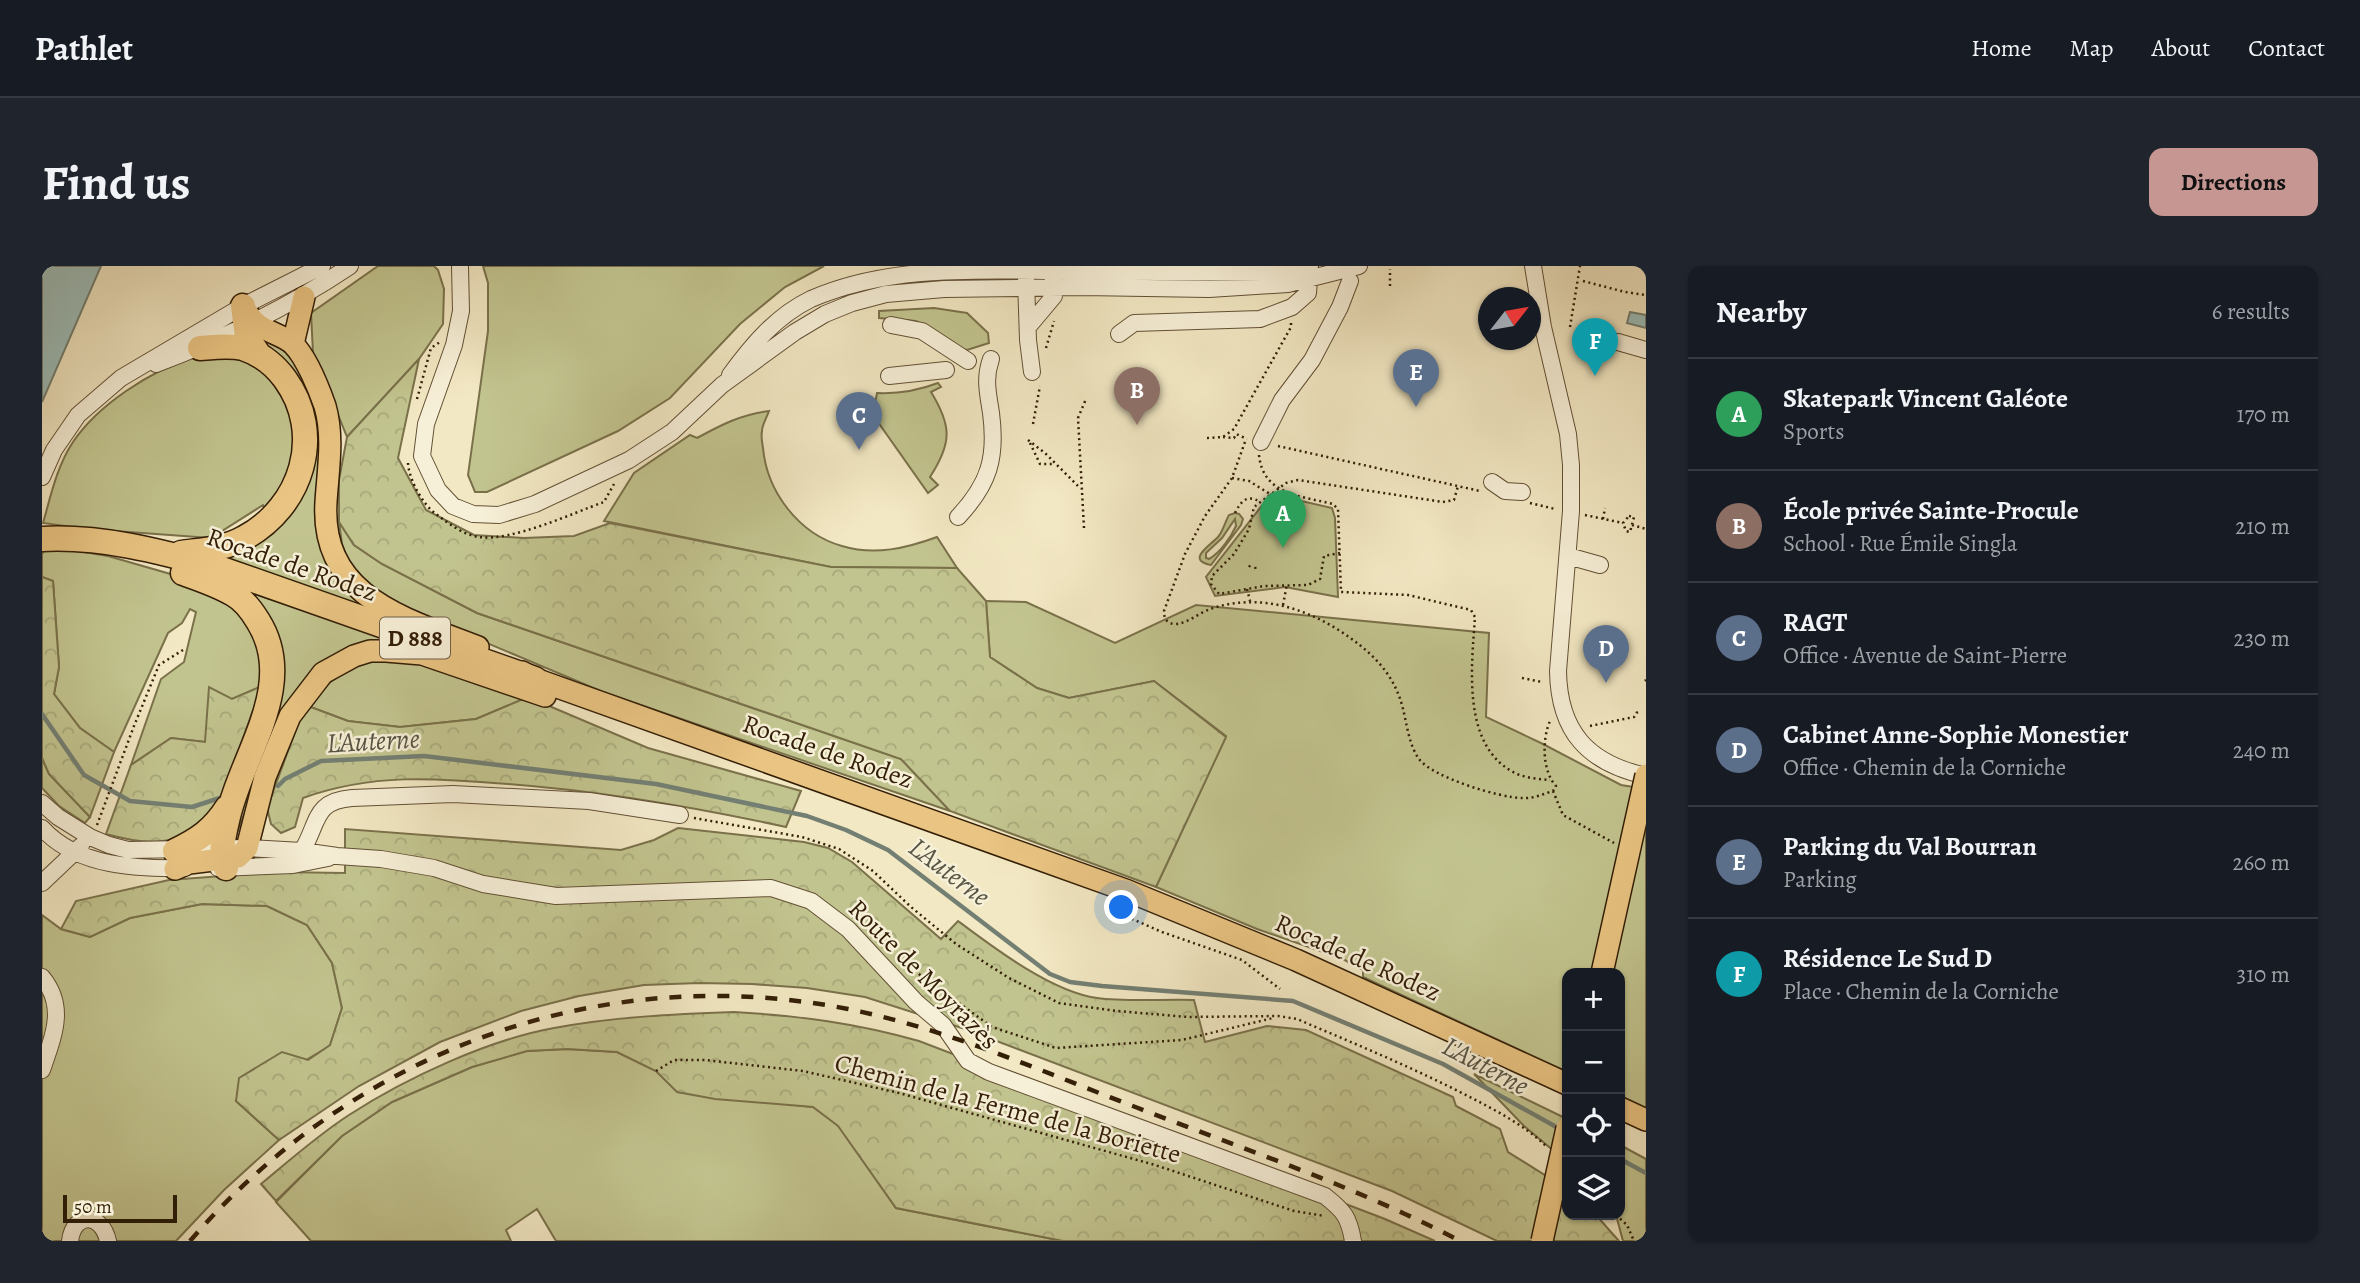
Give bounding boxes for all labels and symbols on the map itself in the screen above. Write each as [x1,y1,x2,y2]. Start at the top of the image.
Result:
north arrow [1478,287,1541,350]
pin: F [1572,318,1618,376]
pin: E [1393,349,1439,407]
pin: B [1114,367,1160,425]
pin: C [836,392,882,450]
pin: A [1260,490,1306,548]
street label: Rocade de Rodez [202,519,382,610]
road number: D 888 [380,618,450,659]
pin: D [1583,625,1629,683]
street label: Rocade de Rodez [738,706,918,797]
water label: L'Auterne [326,720,420,762]
water label: L'Auterne [901,829,998,915]
your location [1104,890,1138,924]
street label: Route de Moyrazès [841,891,1007,1057]
street label: Rocade de Rodez [1269,905,1446,1010]
water label: L'Auterne [1436,1027,1536,1104]
street label: Chemin de la Ferme de la Boriette [831,1045,1185,1172]
scale bar [63,1192,177,1224]

